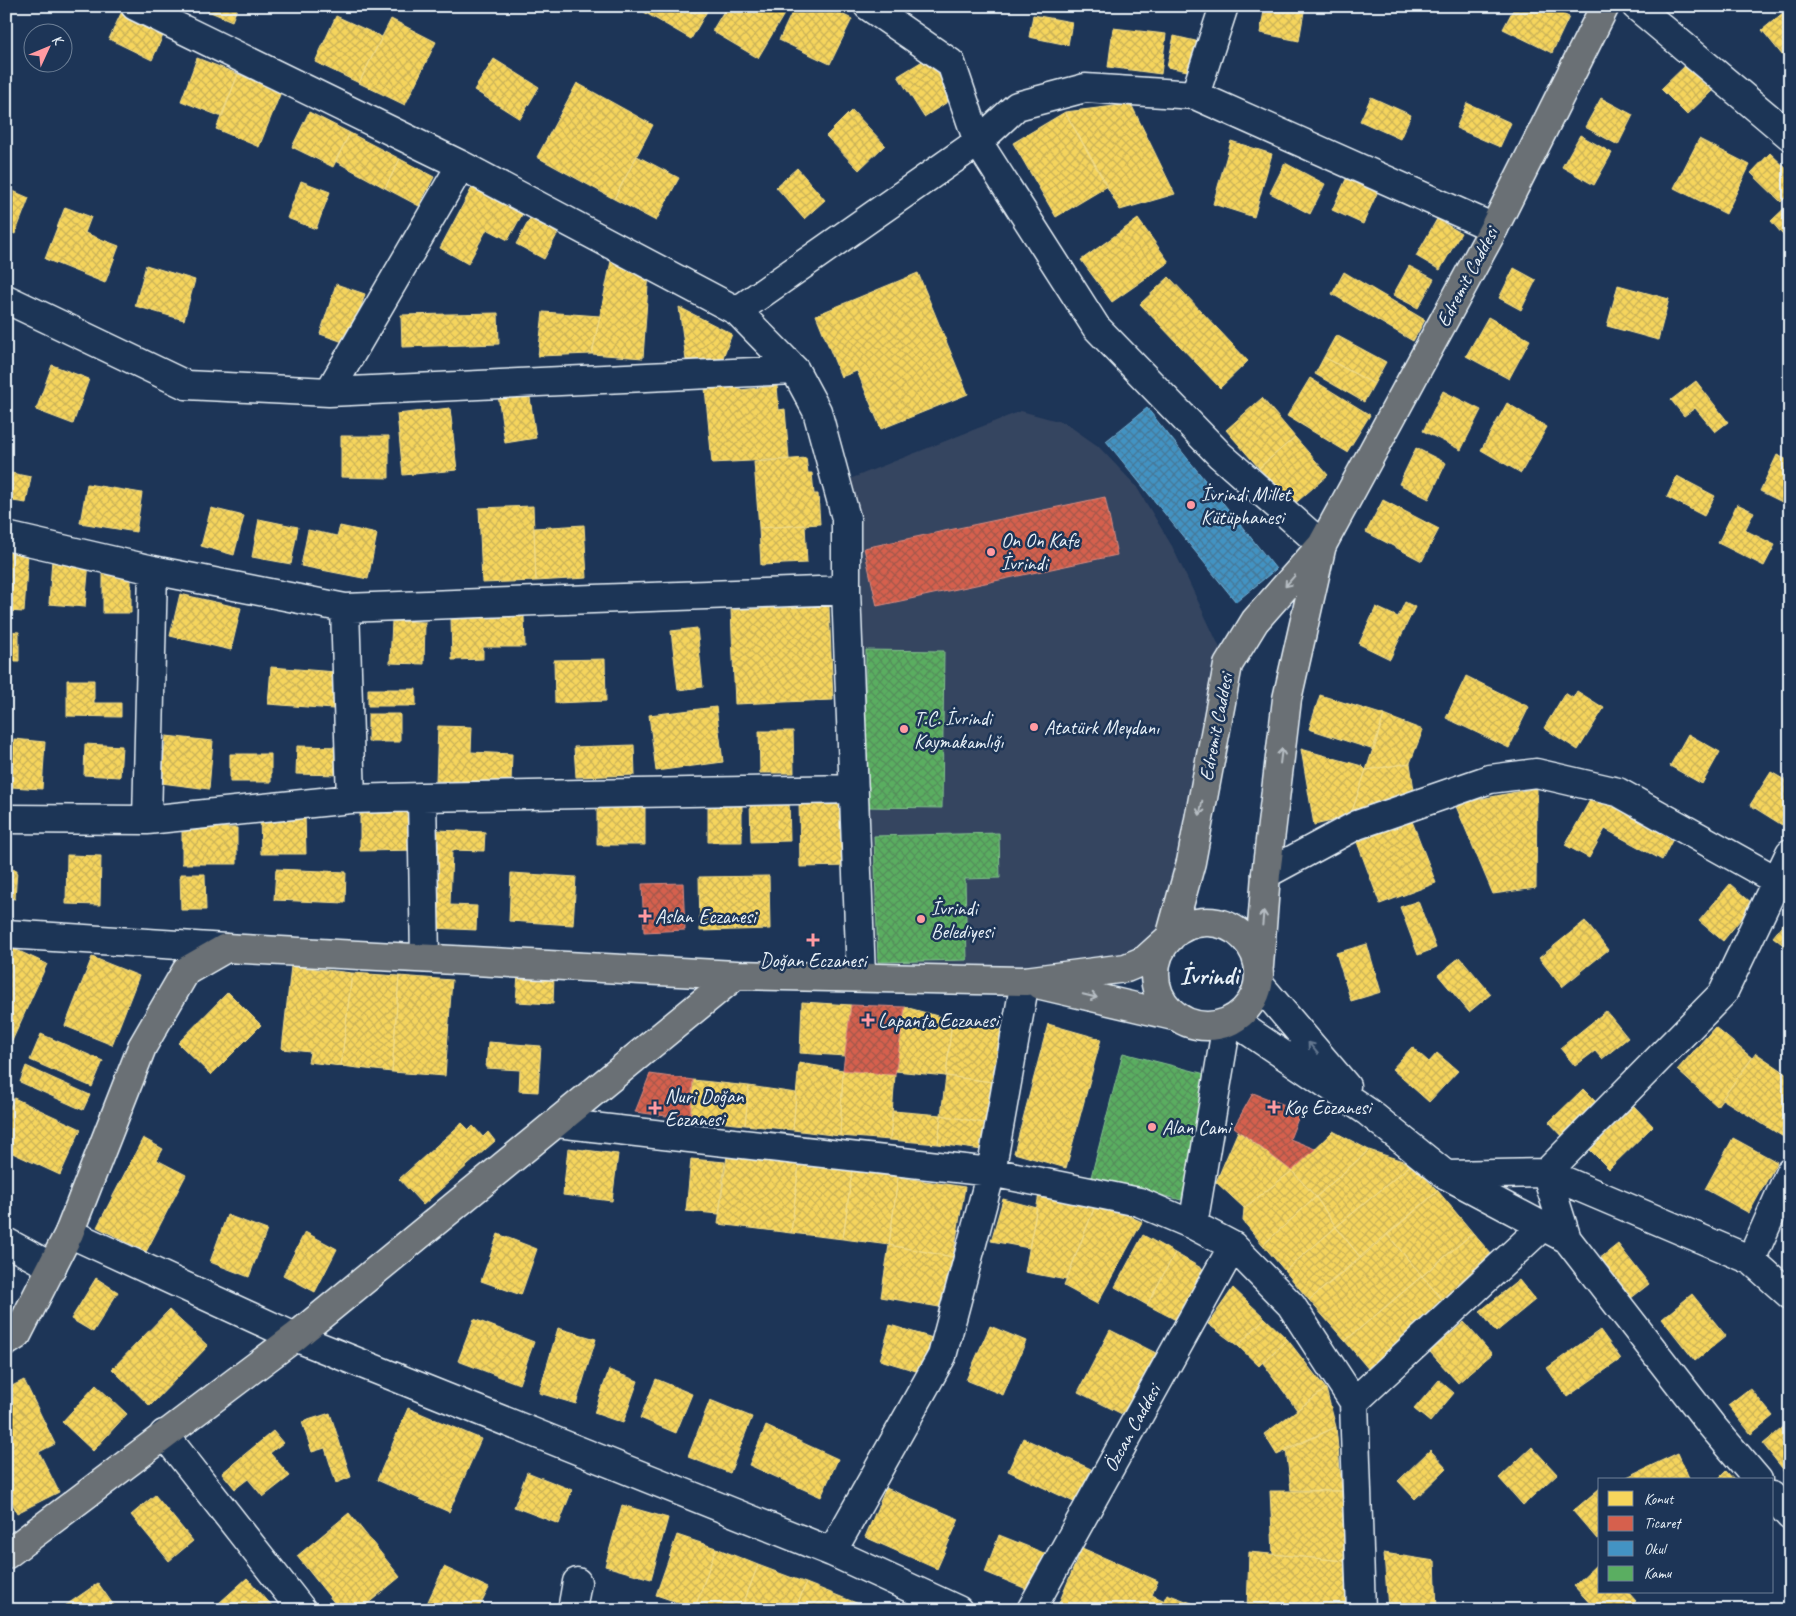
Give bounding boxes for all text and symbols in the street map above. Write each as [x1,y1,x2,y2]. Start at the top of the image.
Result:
north arrow [22,22,72,72]
text: K [48,31,68,50]
street label: Edremit Caddesi [1430,221,1505,331]
place label: İvrindi Millet Kütüphanesi [1201,482,1292,530]
marker: İvrindi Millet Kütüphanesi [1185,499,1197,511]
place label: On On Kafe İvrindi [1001,528,1080,576]
marker: On On Kafe İvrindi [985,546,997,558]
one-way arrow [1284,575,1295,588]
street label: Edremit Caddesi [1193,669,1239,783]
place label: T.C. İvrindi Kaymakamlığı [914,706,1004,754]
place label: Atatürk Meydanı [1044,715,1160,740]
marker: Atatürk Meydanı [1028,721,1040,733]
marker: T.C. İvrindi Kaymakamlığı [898,723,910,735]
one-way arrow [1276,749,1286,765]
one-way arrow [1196,800,1206,816]
place label: İvrindi Belediyesi [931,896,996,944]
place label: Aslan Eczanesi [655,904,758,929]
marker: Aslan Eczanesi [639,910,651,922]
one-way arrow [1258,910,1268,926]
marker: İvrindi Belediyesi [915,913,927,925]
marker: Doğan Eczanesi [807,934,819,946]
place label: Doğan Eczanesi [760,948,868,973]
district label: İvrindi [1180,960,1241,992]
one-way arrow [1081,992,1097,1001]
place label: Lapanta Eczanesi [878,1008,1001,1033]
marker: Lapanta Eczanesi [862,1014,874,1026]
one-way arrow [1308,1042,1319,1055]
place label: Nuri Doğan Eczanesi [665,1084,745,1132]
place label: Koç Eczanesi [1284,1095,1373,1120]
marker: Koç Eczanesi [1268,1101,1280,1113]
marker: Nuri Doğan Eczanesi [649,1102,661,1114]
place label: Alan Cami [1162,1115,1233,1140]
marker: Alan Cami [1146,1121,1158,1133]
street label: Özcan Caddesi [1098,1378,1167,1476]
legend [1598,1478,1774,1594]
text: Konut [1644,1490,1675,1509]
text: Ticaret [1644,1514,1682,1533]
text: Okul [1644,1540,1668,1559]
text: Kamu [1644,1564,1673,1583]

